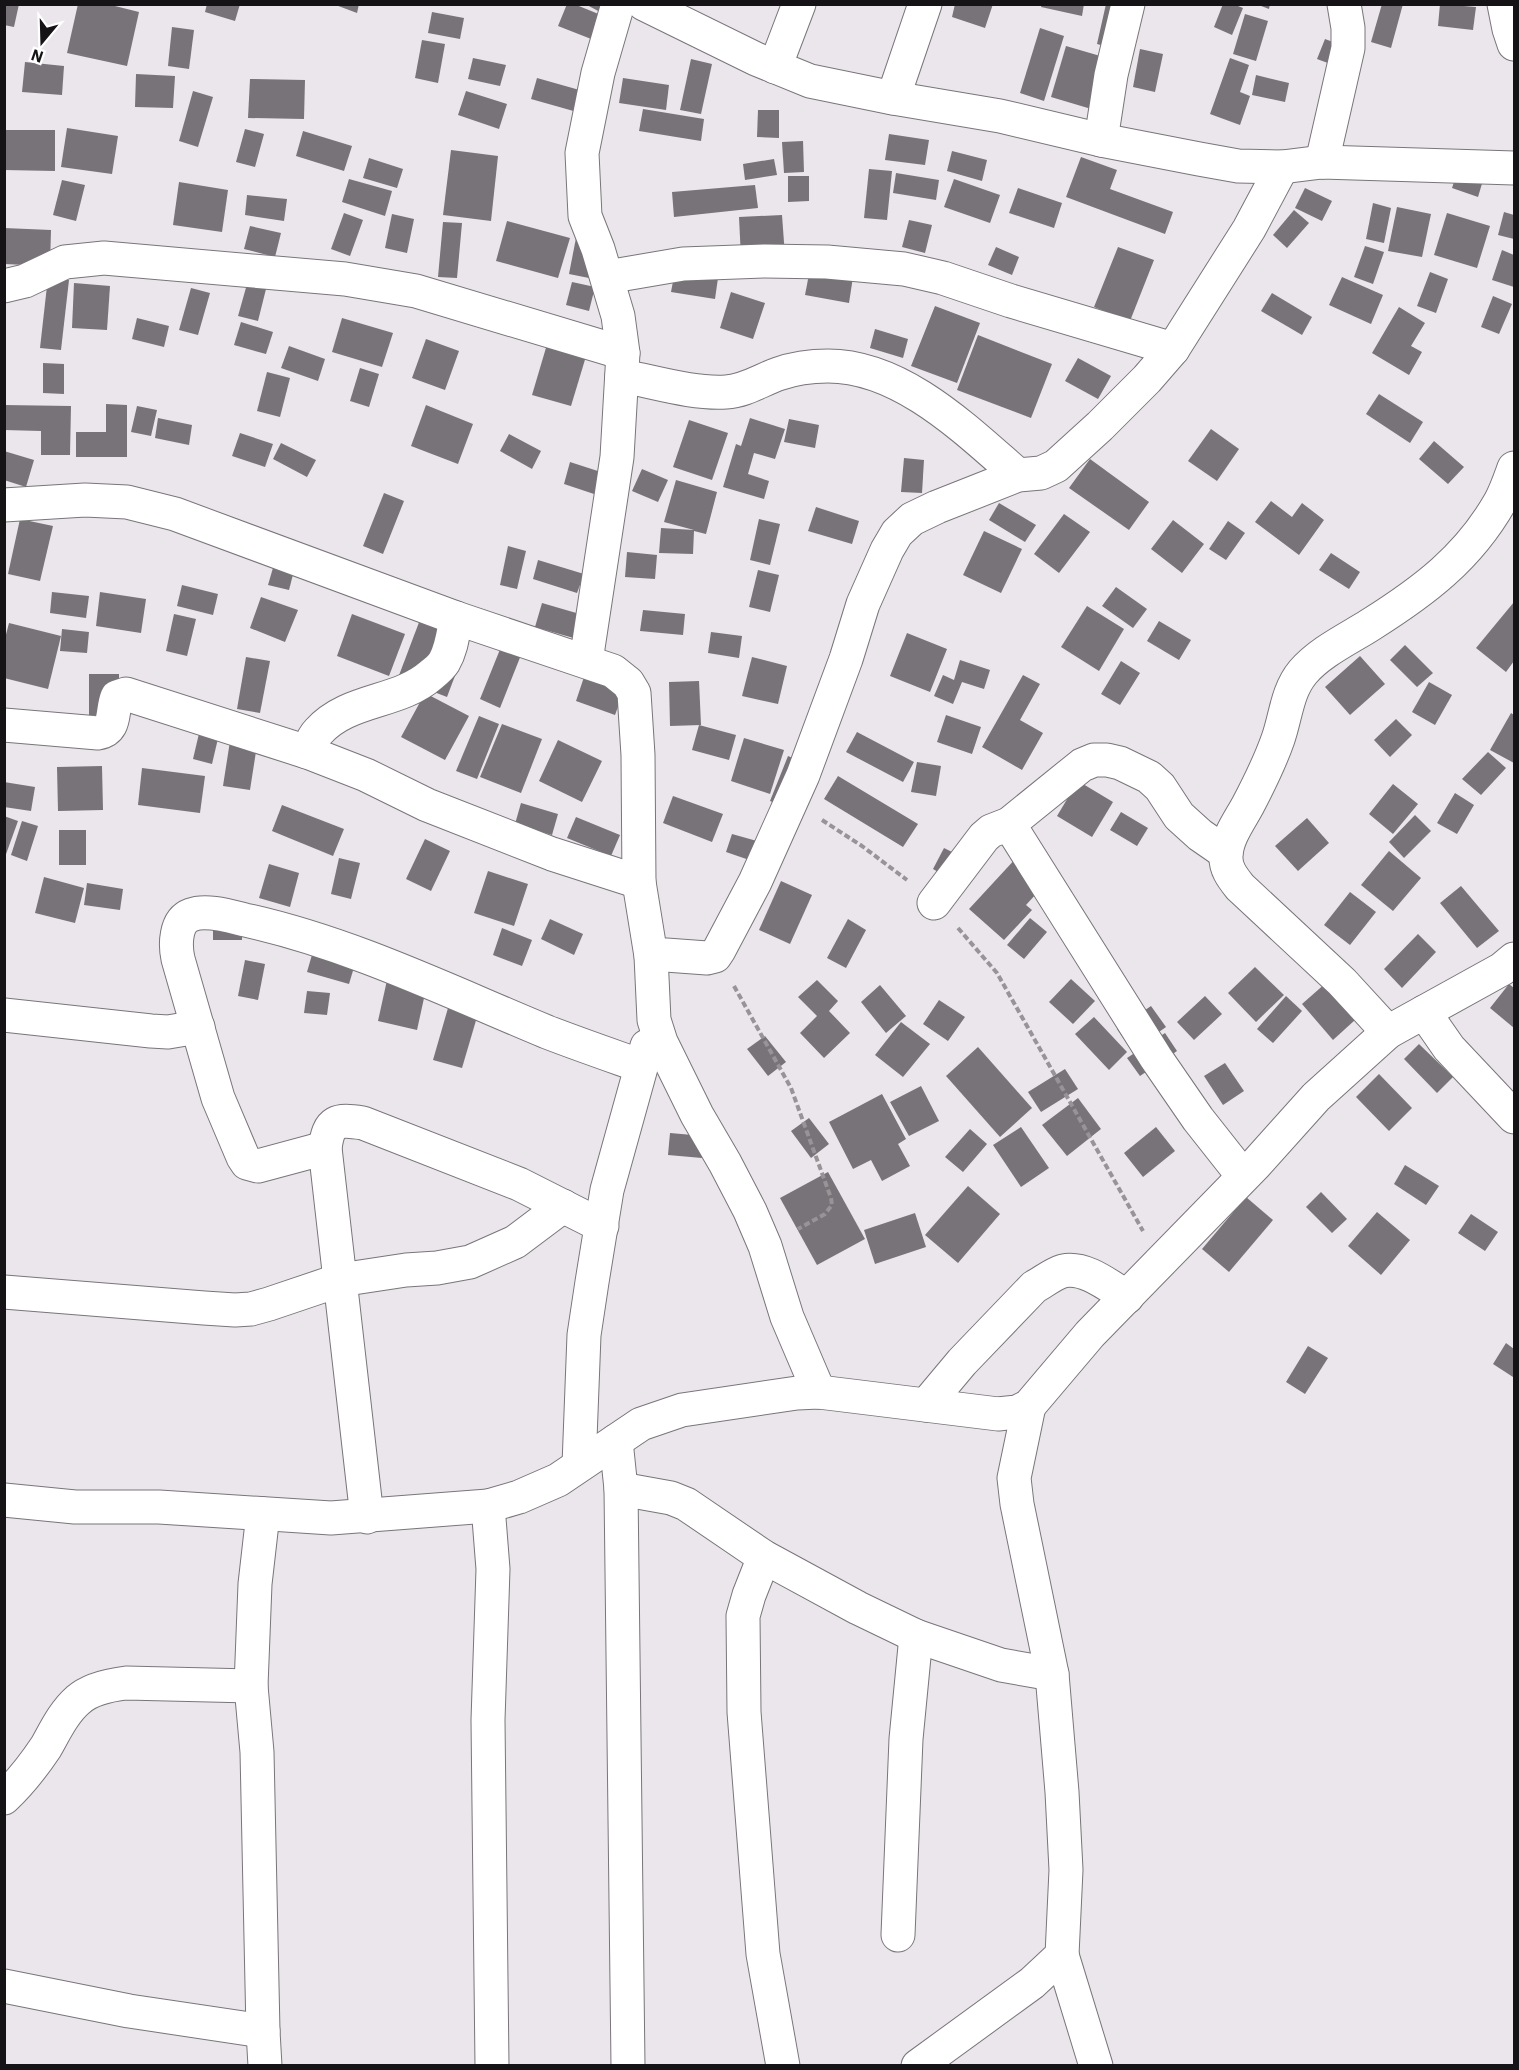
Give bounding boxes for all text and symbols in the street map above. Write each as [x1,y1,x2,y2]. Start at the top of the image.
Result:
north arrow [12,12,72,72]
text: N [28,45,46,68]

